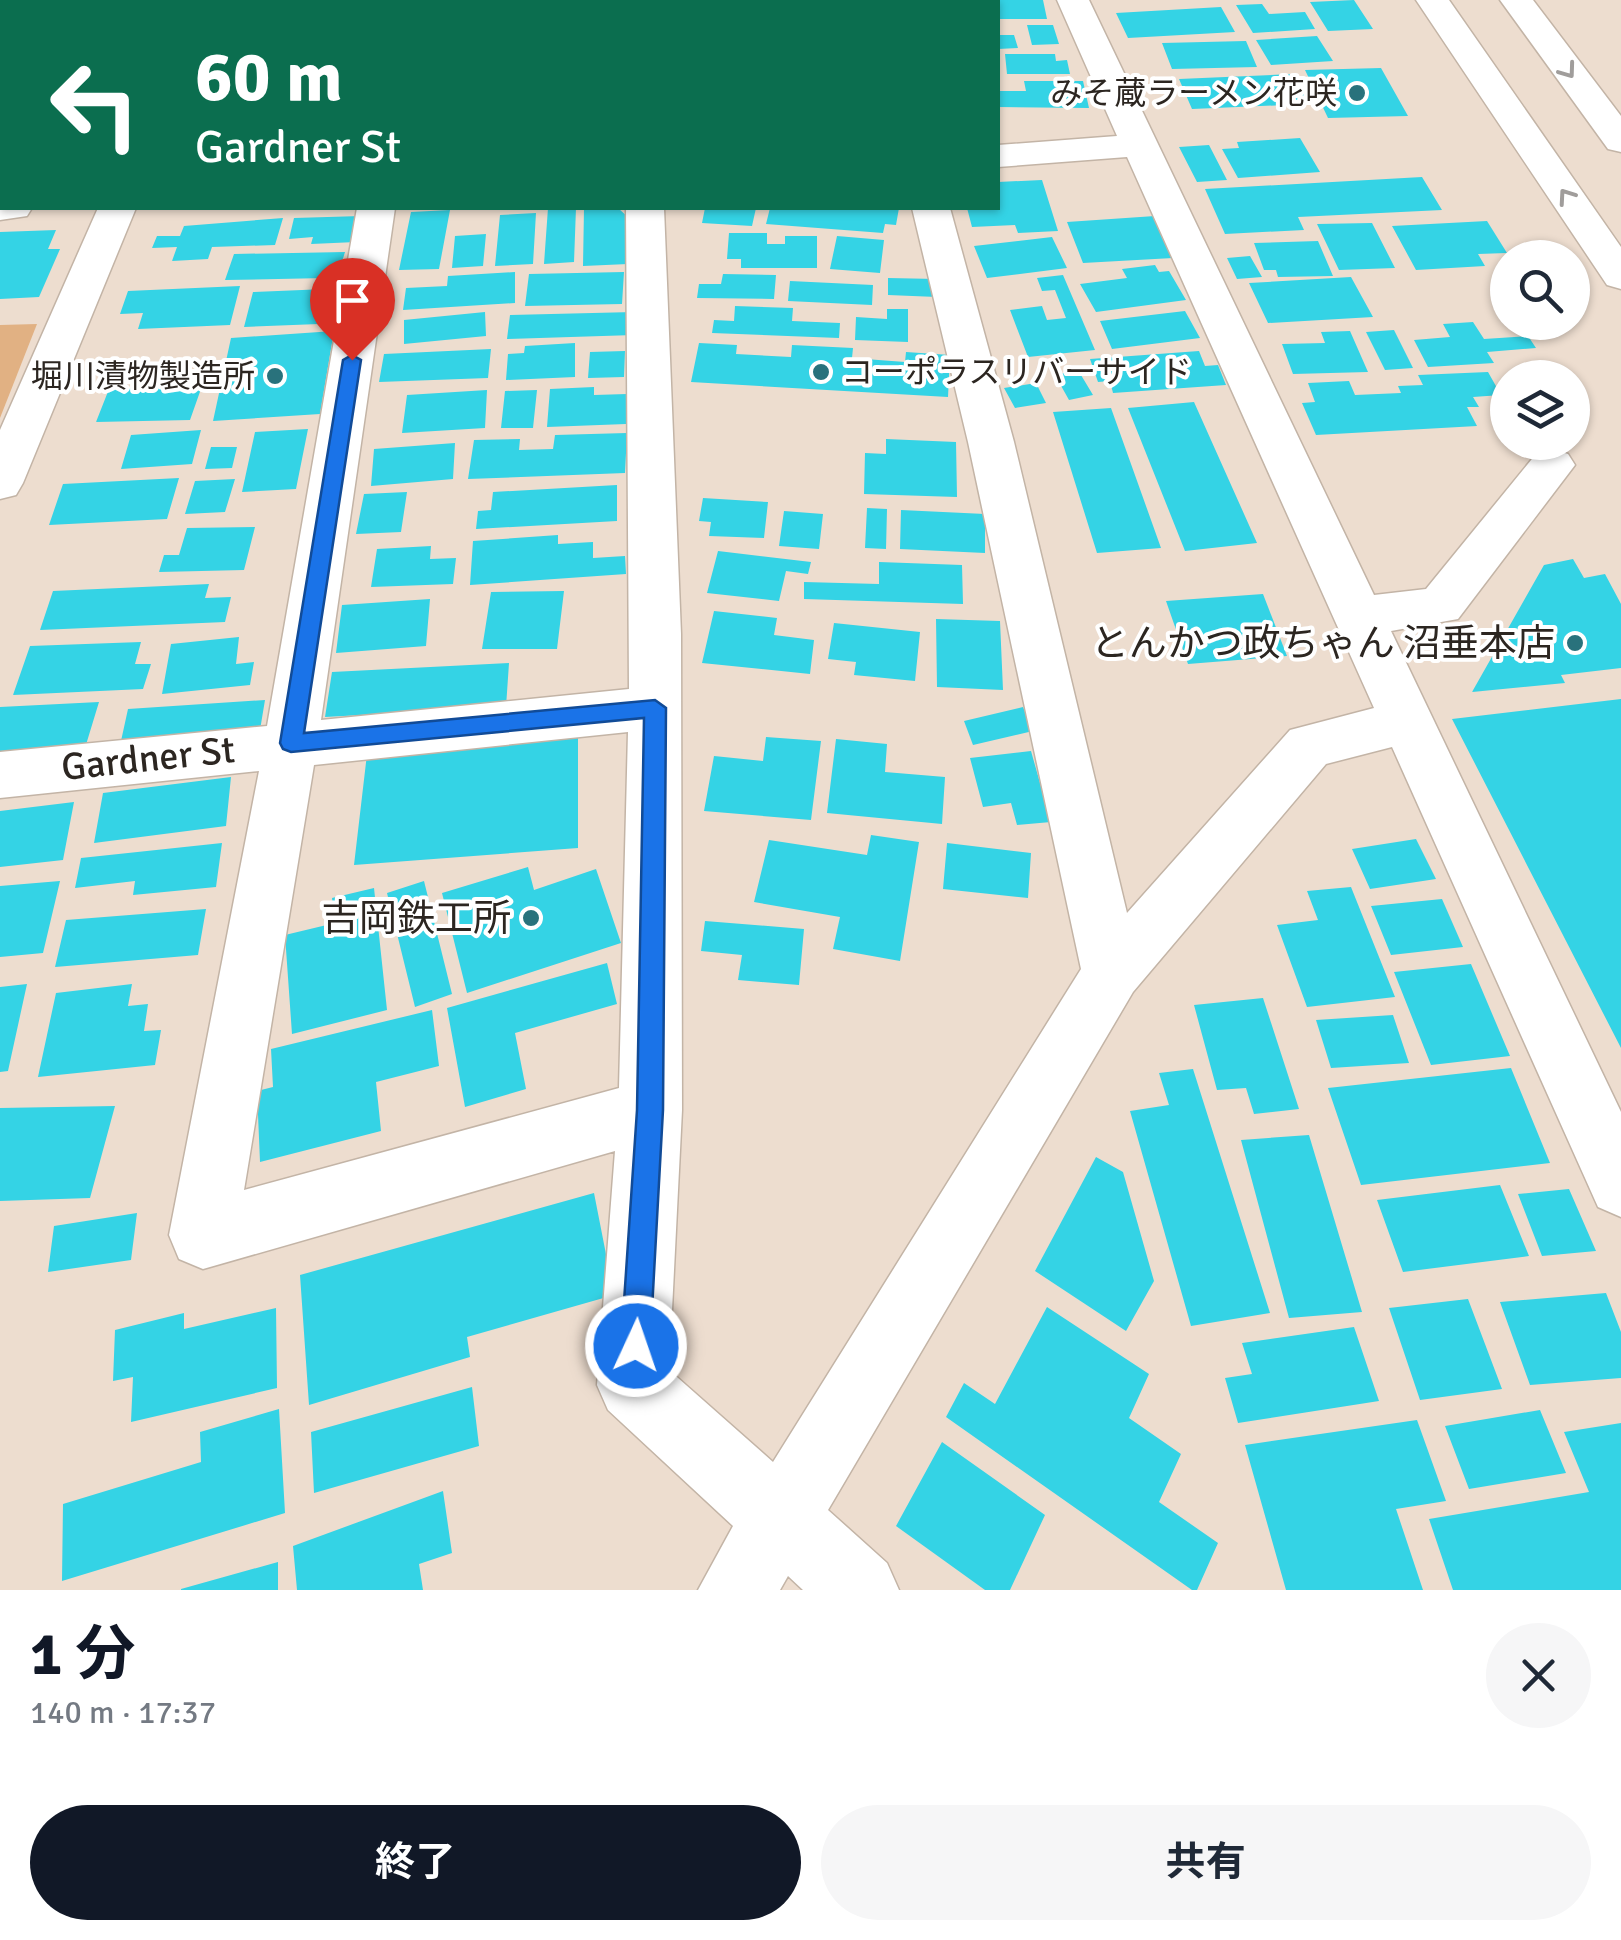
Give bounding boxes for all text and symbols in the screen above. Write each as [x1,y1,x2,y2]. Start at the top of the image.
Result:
text: 60 m [195,34,343,120]
icon: left [30,40,160,170]
one-way arrow [1557,60,1574,78]
place label: みそ蔵ラーメン花咲 [1050,74,1337,113]
marker: みそ蔵ラーメン花咲 [1346,82,1368,104]
text: Gardner St [195,120,401,175]
one-way arrow [1560,188,1578,207]
map controls [1490,240,1590,460]
button: search [1490,240,1590,340]
pin [310,258,395,361]
icon: arrive [325,273,380,328]
place label: コーポラスリバーサイド [841,353,1192,392]
place label: 堀川漬物製造所 [31,357,255,396]
button: layers [1490,360,1590,460]
marker: コーポラスリバーサイド [810,361,832,383]
marker: 堀川漬物製造所 [264,365,286,387]
place label: とんかつ政ちゃん 沼垂本店 [1091,620,1555,667]
marker: とんかつ政ちゃん 沼垂本店 [1564,632,1586,654]
street label: Gardner St [59,726,237,791]
place label: 吉岡鉄工所 [321,895,511,942]
marker: 吉岡鉄工所 [520,907,542,929]
position arrow [584,1294,688,1398]
text: 1 分 [30,1618,136,1692]
button: close [1486,1623,1591,1728]
text: 140 m · 17:37 [30,1693,216,1732]
button: 終了 [30,1805,801,1920]
button: 共有 [821,1805,1591,1920]

